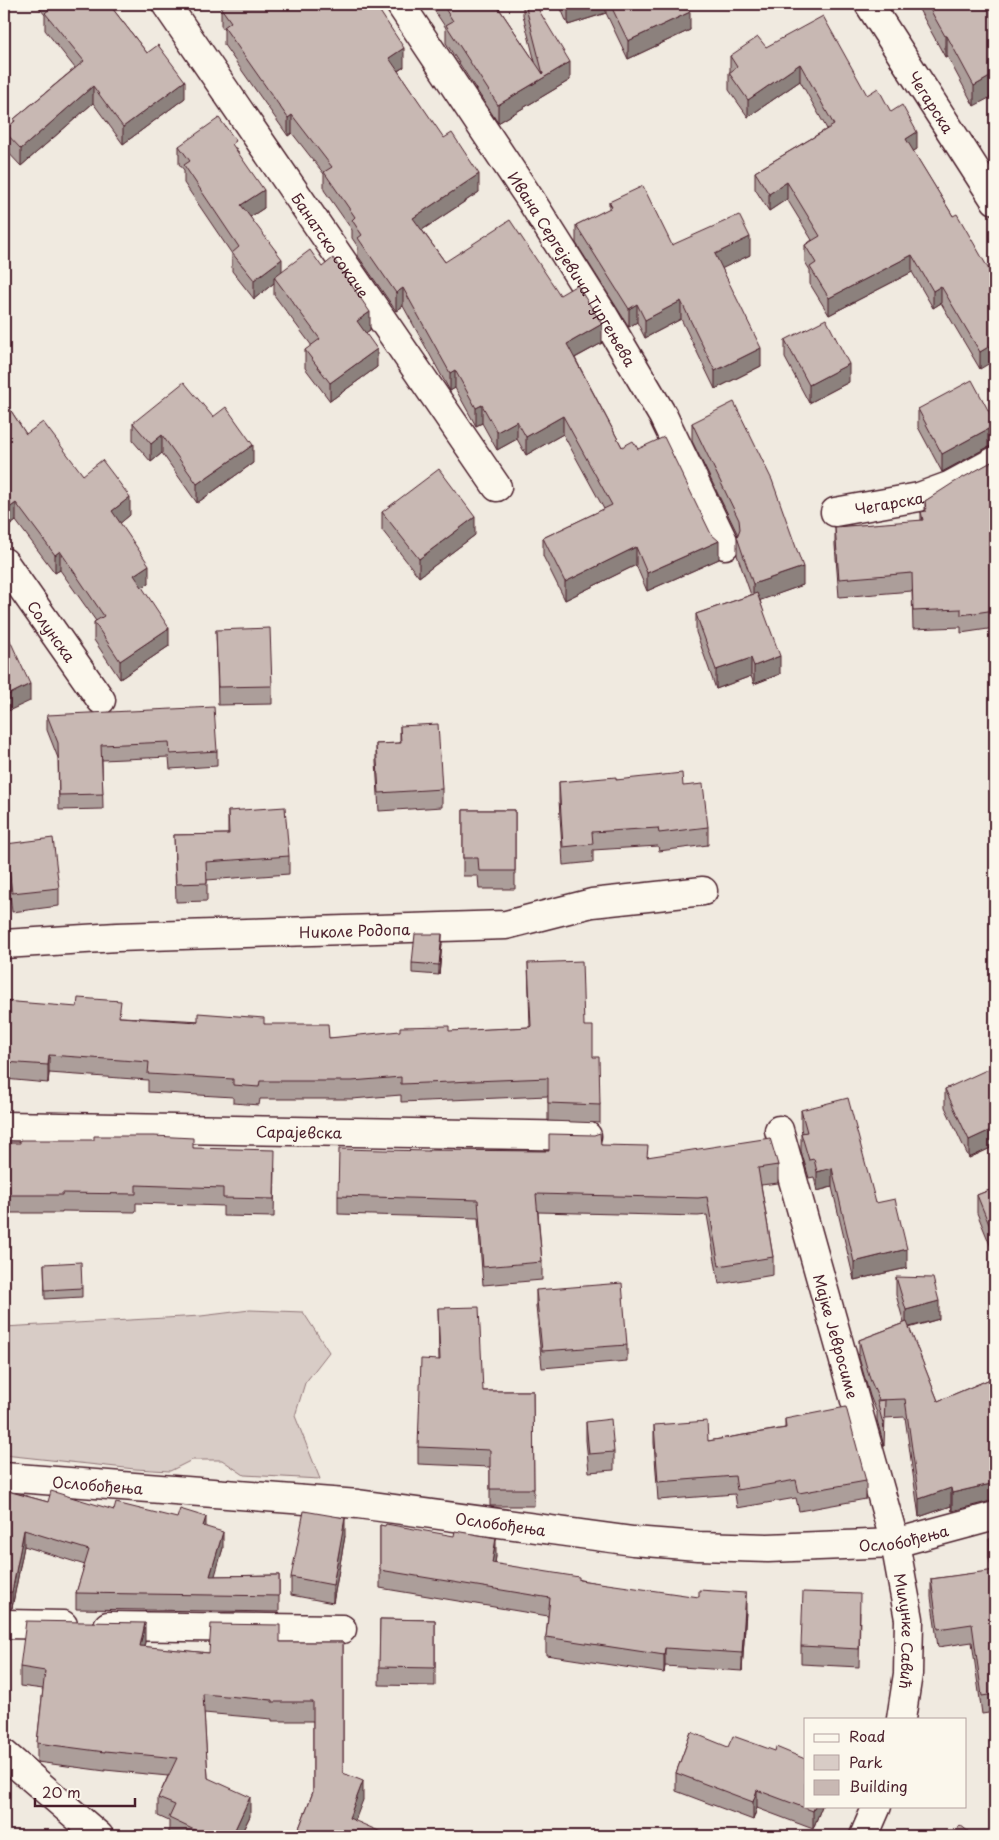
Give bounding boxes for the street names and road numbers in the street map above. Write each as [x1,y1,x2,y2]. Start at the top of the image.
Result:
street label: Чегарска [903,66,961,138]
street label: Ивана Сергејевича Тургењева [503,166,643,371]
street label: Банатско сокаче [287,188,375,302]
street label: Чегарска [853,485,926,520]
street label: Солунска [23,595,82,667]
street label: Николе Родопа [299,916,411,943]
street label: Сарајевска [256,1119,343,1143]
street label: Мајке Јевросиме [808,1271,865,1401]
street label: Ослобођења [51,1469,145,1499]
street label: Ослобођења [454,1506,548,1541]
street label: Ослобођења [858,1517,951,1556]
street label: Милунке Савић [889,1571,921,1691]

